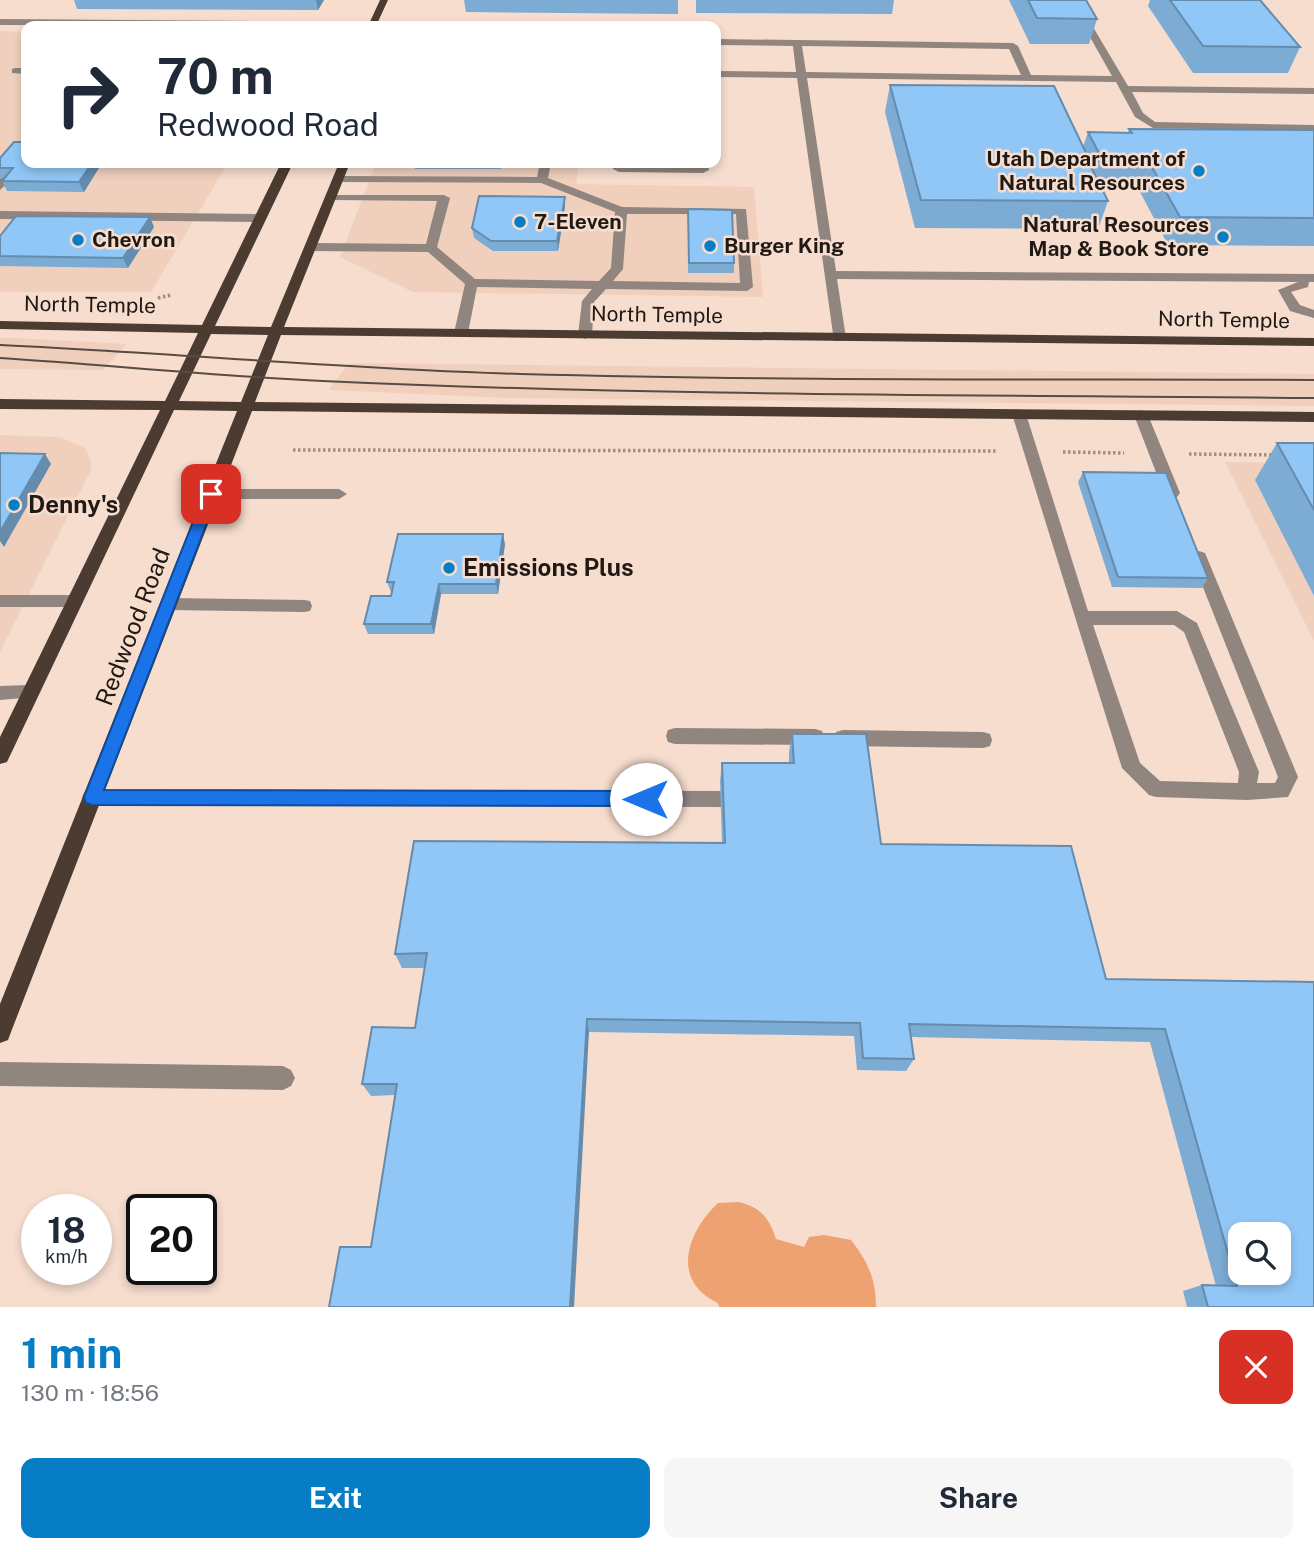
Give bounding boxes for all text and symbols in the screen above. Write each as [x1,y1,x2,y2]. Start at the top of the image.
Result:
text: 70 m [157,47,274,105]
icon: right [42,49,133,140]
text: Redwood Road [157,106,379,143]
place label: Utah Department of Natural Resources [986,146,1185,195]
marker: Utah Department of Natural Resources [1191,163,1207,179]
place label: 7-Eleven [534,209,622,234]
place label: Natural Resources Map & Book Store [1023,212,1209,261]
marker: 7-Eleven [512,214,528,230]
place label: Chevron [92,227,175,252]
marker: Natural Resources Map & Book Store [1215,229,1231,245]
marker: Chevron [70,232,86,248]
place label: Burger King [724,233,844,258]
marker: Burger King [702,238,718,254]
street label: North Temple [24,291,156,318]
street label: North Temple [591,301,723,328]
street label: North Temple [1158,306,1290,333]
pin [181,464,241,524]
icon: arrive [192,475,230,513]
place label: Denny's [28,490,118,518]
marker: Denny's [6,497,22,513]
street label: Redwood Road [89,544,175,709]
place label: Emissions Plus [463,553,634,581]
marker: Emissions Plus [441,560,457,576]
position arrow [609,762,683,836]
speed limit sign: 20 [126,1194,217,1285]
text: 18 [47,1210,86,1251]
map controls [1228,1222,1291,1285]
button: search [1228,1222,1291,1285]
text: km/h [45,1246,88,1267]
text: 1 min [21,1328,122,1377]
button: close [1219,1330,1293,1404]
text: 130 m · 18:56 [21,1379,159,1406]
button: Exit [21,1458,650,1538]
button: Share [664,1458,1293,1538]

